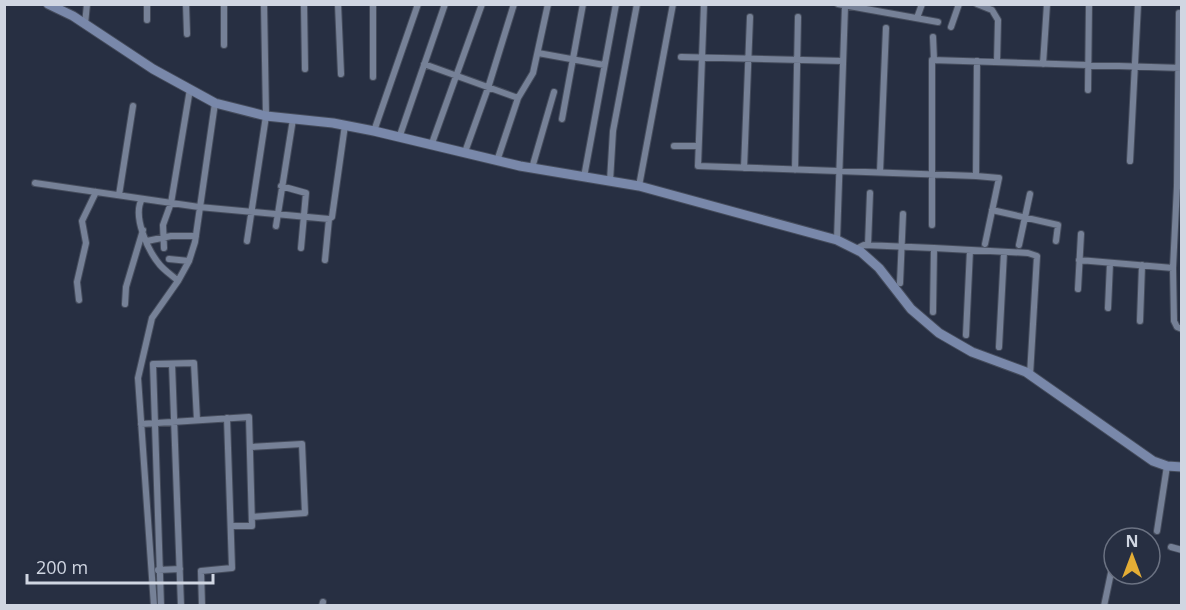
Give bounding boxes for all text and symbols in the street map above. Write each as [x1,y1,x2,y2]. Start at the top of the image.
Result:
north arrow [1102,526,1162,586]
text: N [1125,530,1139,552]
scale bar [27,547,213,585]
text: 200 m [36,555,88,579]

